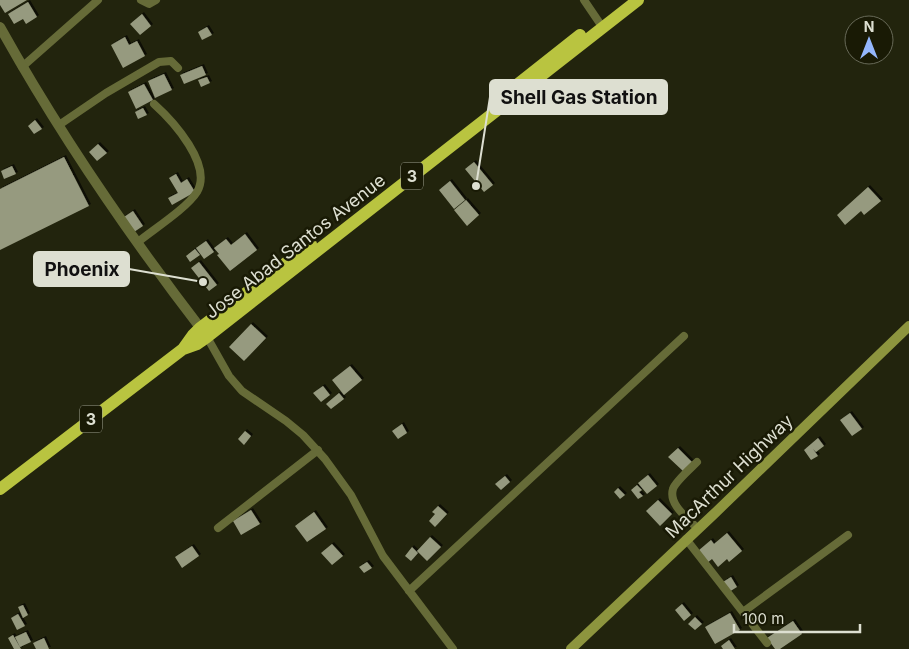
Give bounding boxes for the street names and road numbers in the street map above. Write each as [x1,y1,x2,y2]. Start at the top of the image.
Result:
road number: 3 [401,162,423,190]
street label: Jose Abad Santos Avenue [201,169,389,323]
road number: 3 [80,406,102,432]
street label: MacArthur Highway [661,410,797,542]

